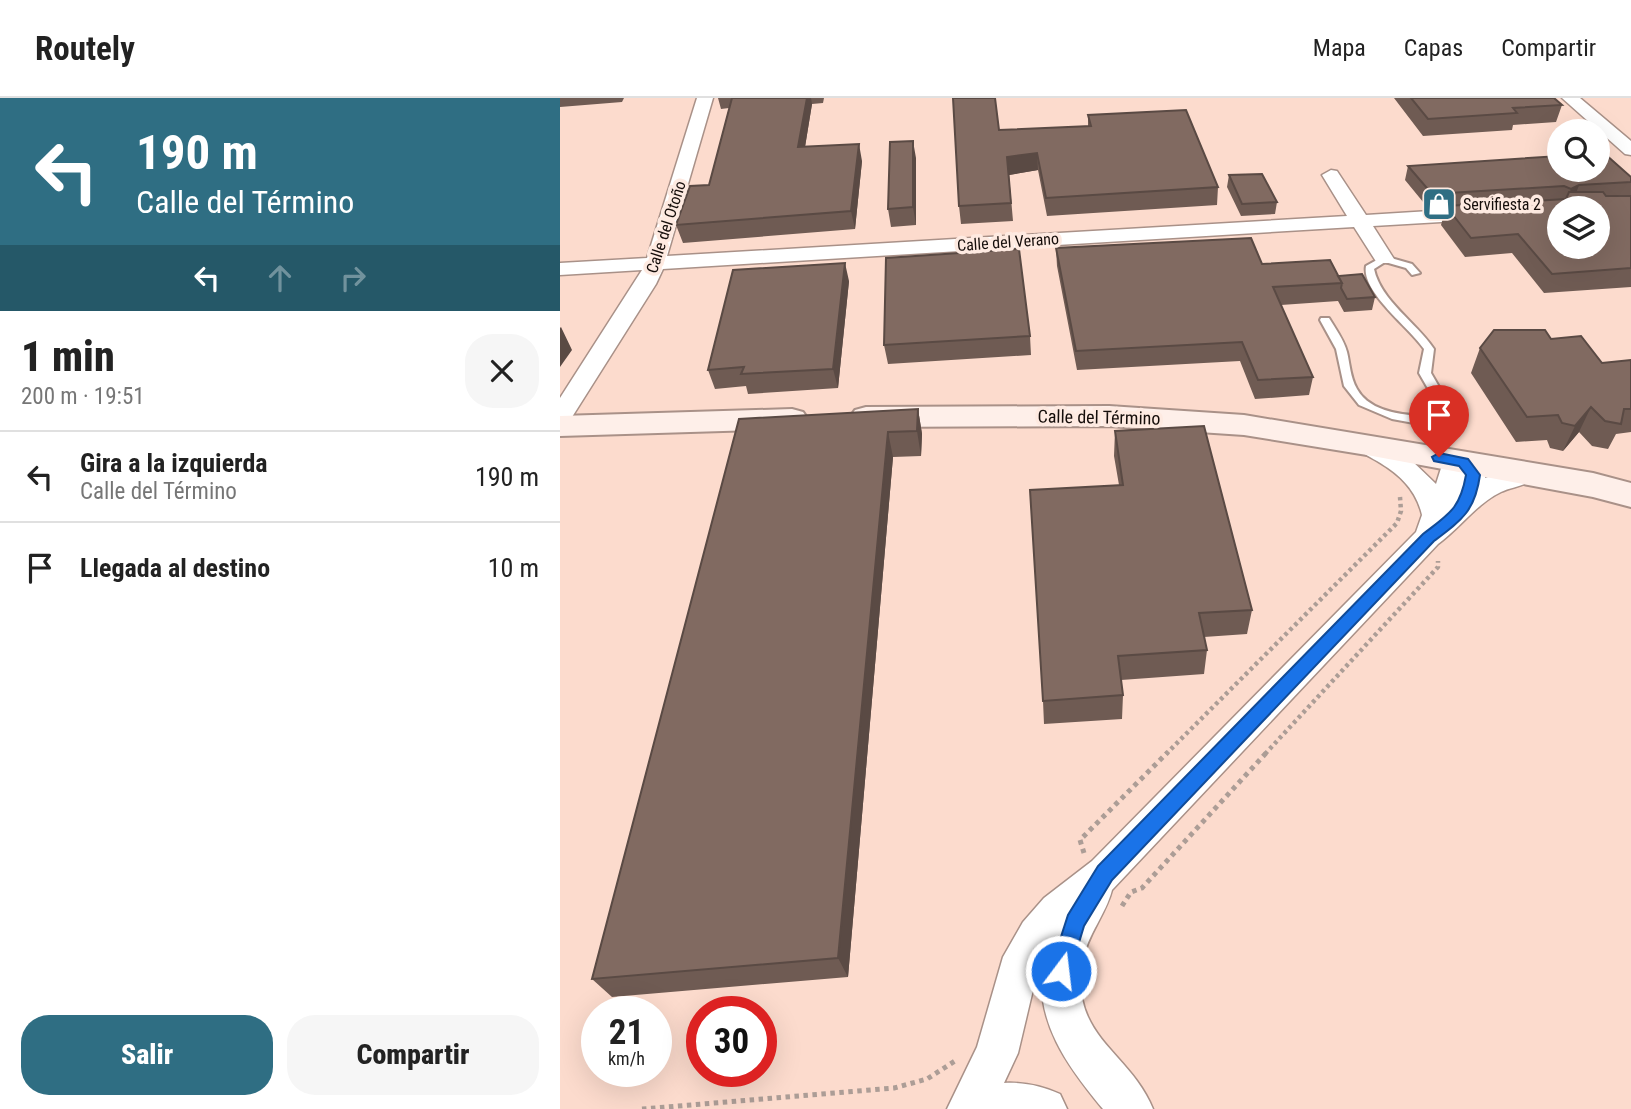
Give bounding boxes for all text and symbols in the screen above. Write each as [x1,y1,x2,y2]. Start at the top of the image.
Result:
text: Routely [35,29,135,68]
text: Mapa [1313,34,1366,62]
text: Capas [1404,34,1463,62]
text: Compartir [1501,34,1596,62]
map controls [1547,119,1610,259]
button: search [1547,119,1610,182]
text: 190 m [136,124,258,181]
icon: left [21,126,112,217]
street label: Calle del Otoño [642,178,690,276]
text: Calle del Término [136,183,354,221]
shop icon: Servifiesta 2 [1420,185,1458,223]
place label: Servifiesta 2 [1463,195,1541,214]
button: layers [1547,196,1610,259]
street label: Calle del Verano [956,229,1060,255]
icon: left [188,259,226,297]
icon: ahead [261,259,299,297]
icon: right [334,259,372,297]
text: 1 min [21,332,115,381]
button: close [465,334,539,408]
text: 200 m · 19:51 [21,383,145,410]
pin [1409,385,1469,457]
icon: arrive [1420,396,1458,434]
street label: Calle del Término [1037,405,1161,429]
text: Gira a la izquierda [80,448,268,478]
icon: left [21,458,59,496]
text: 190 m [475,462,539,492]
text: Calle del Término [80,478,237,505]
icon: arrive [21,549,59,587]
text: Llegada al destino [80,553,270,583]
text: 10 m [488,553,539,583]
position arrow [1024,934,1098,1008]
speed limit sign: 30 [686,996,777,1087]
text: 21 [609,1012,644,1053]
button: Salir [21,1015,273,1095]
button: Compartir [287,1015,539,1095]
text: km/h [608,1048,645,1069]

